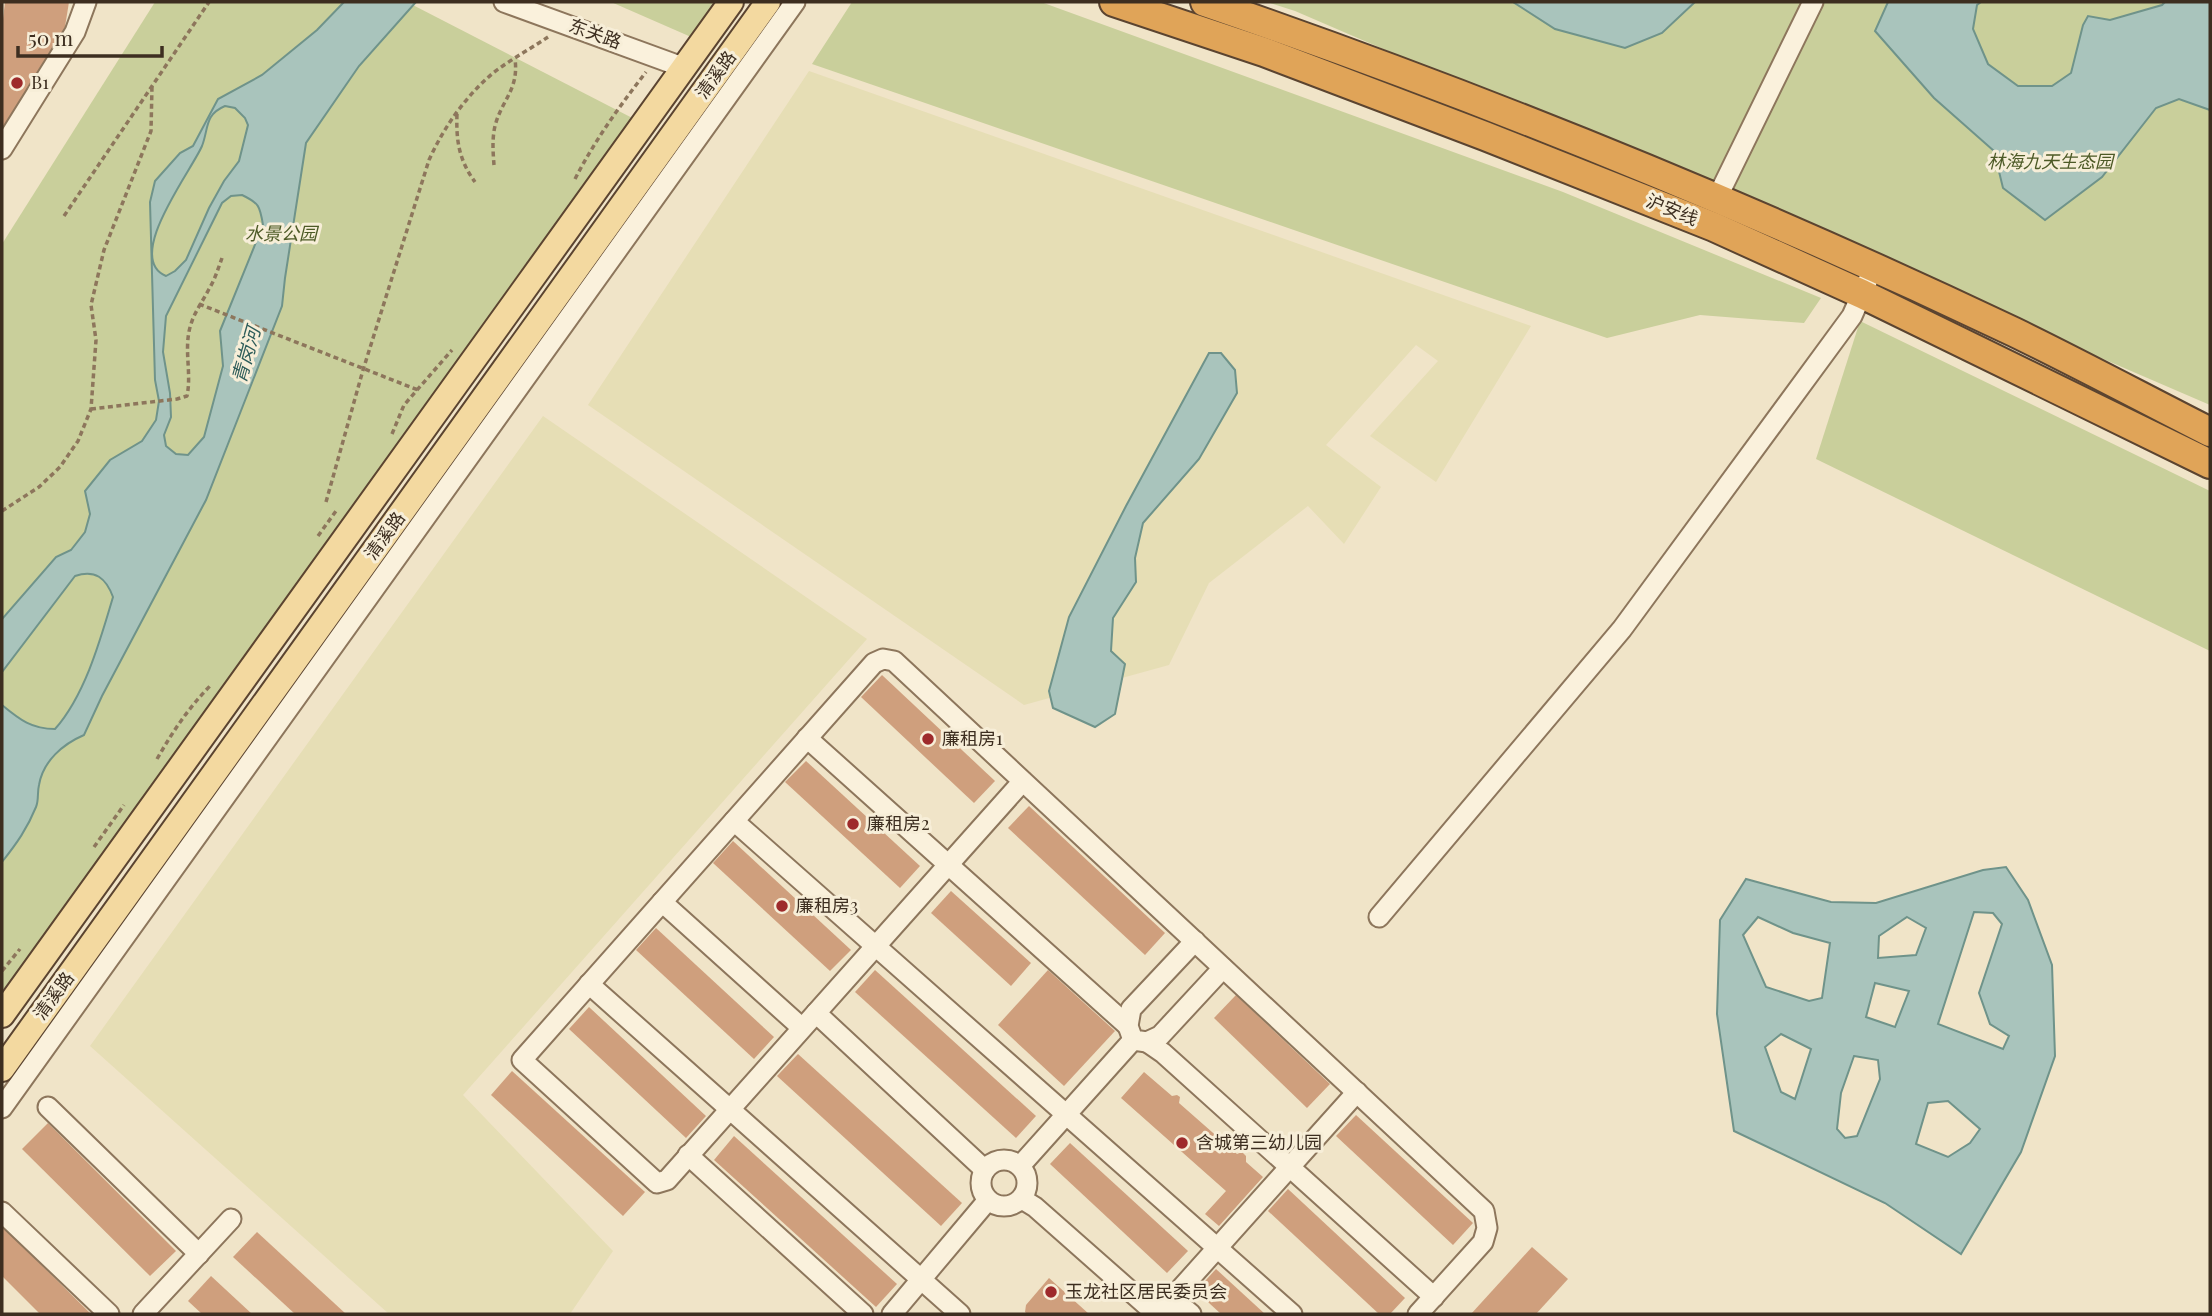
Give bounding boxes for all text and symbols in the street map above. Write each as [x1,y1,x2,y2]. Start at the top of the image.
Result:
street label: 东关路 [566,13,625,54]
scale bar [18,14,161,58]
text: 50 m [28,23,74,51]
street label: 清溪路 [690,46,741,103]
place label: B1 [31,70,49,94]
marker: B1 [9,75,25,91]
park label: 林海九天生态园 [1987,149,2116,173]
street label: 沪安线 [1643,188,1702,230]
park label: 水景公园 [245,221,320,245]
water label: 青岗河 [225,320,266,386]
street label: 清溪路 [359,507,410,564]
place label: 廉租房1 [942,726,1003,750]
marker: 廉租房1 [920,731,936,747]
place label: 廉租房2 [867,811,930,835]
marker: 廉租房2 [845,816,861,832]
place label: 廉租房3 [796,893,858,917]
marker: 廉租房3 [774,898,790,914]
street label: 清溪路 [28,967,79,1024]
place label: 含城第三幼儿园 [1196,1130,1322,1154]
marker: 含城第三幼儿园 [1174,1135,1190,1151]
place label: 玉龙社区居民委员会 [1065,1279,1227,1303]
marker: 玉龙社区居民委员会 [1043,1284,1059,1300]

